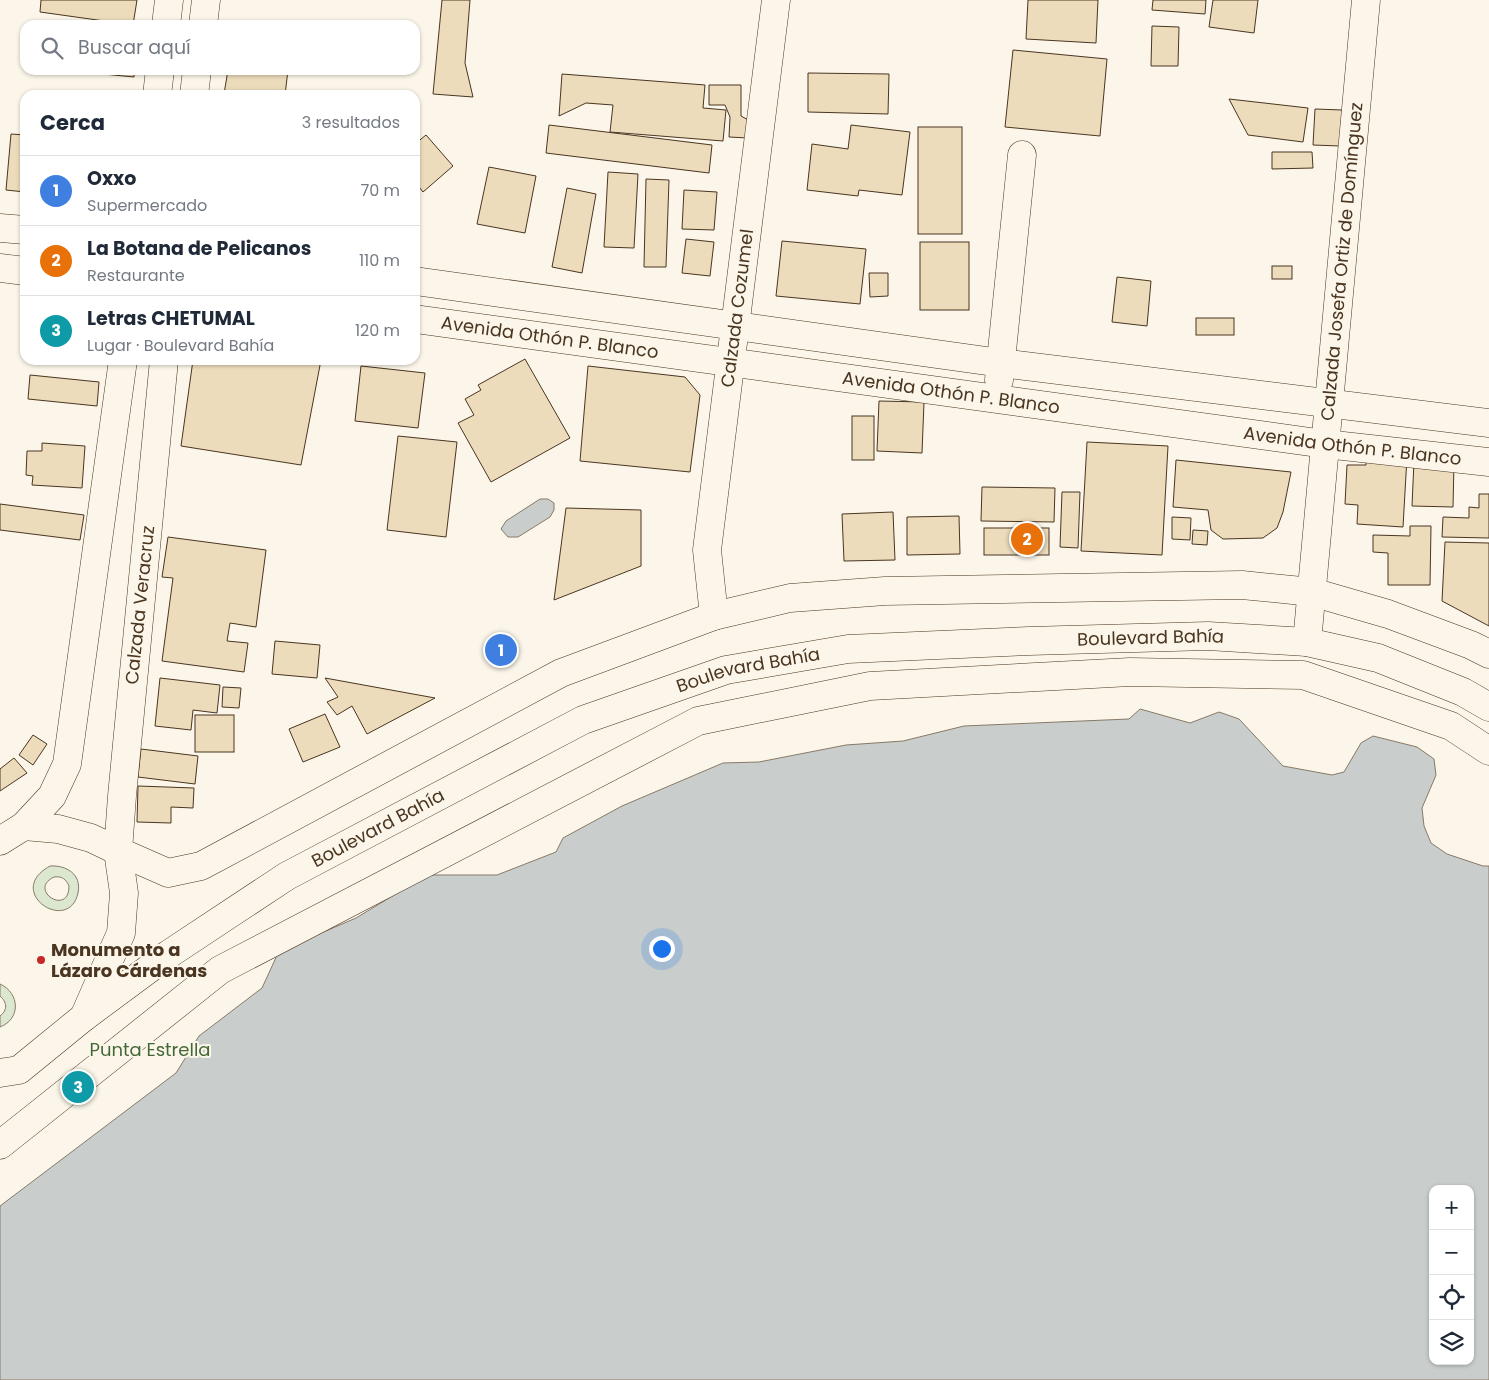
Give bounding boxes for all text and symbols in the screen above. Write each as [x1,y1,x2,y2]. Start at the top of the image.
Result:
search box [20,20,420,75]
icon: search [38,34,66,62]
text: Buscar aquí [78,34,191,61]
street label: Calzada Josefa Ortiz de Domínguez [1314,101,1369,422]
text: Cerca [40,108,105,137]
text: 3 resultados [302,111,400,134]
text: Oxxo [87,165,136,192]
text: 1 [53,179,59,202]
text: 70 m [360,179,400,202]
text: Supermercado [87,194,207,217]
street label: Calzada Cozumel [715,228,759,389]
text: La Botana de Pelicanos [87,235,311,262]
text: 2 [51,249,61,272]
text: 110 m [359,249,400,272]
text: Restaurante [87,264,185,287]
text: Letras CHETUMAL [87,305,255,332]
street label: Avenida Othón P. Blanco [439,310,660,364]
text: 3 [51,319,61,342]
text: 120 m [355,319,400,342]
text: Lugar · Boulevard Bahía [87,334,274,357]
street label: Avenida Othón P. Blanco [841,365,1061,419]
street label: Avenida Othón P. Blanco [1242,420,1463,471]
pin: 2 [1011,520,1043,558]
street label: Calzada Veracruz [119,524,160,686]
street label: Boulevard Bahía [1077,623,1225,652]
pin: 1 [485,631,517,669]
street label: Boulevard Bahía [673,641,822,698]
street label: Boulevard Bahía [307,782,449,873]
your location [649,936,675,962]
place label: Monumento a Lázaro Cárdenas [51,937,207,983]
marker: Monumento a Lázaro Cárdenas [35,954,47,966]
park label: Punta Estrella [89,1037,211,1062]
pin: 3 [62,1068,94,1106]
map controls [1429,1185,1474,1365]
button: + [1429,1185,1474,1230]
button: − [1429,1230,1474,1275]
button: locate [1429,1275,1474,1320]
button: layers [1429,1320,1474,1365]

